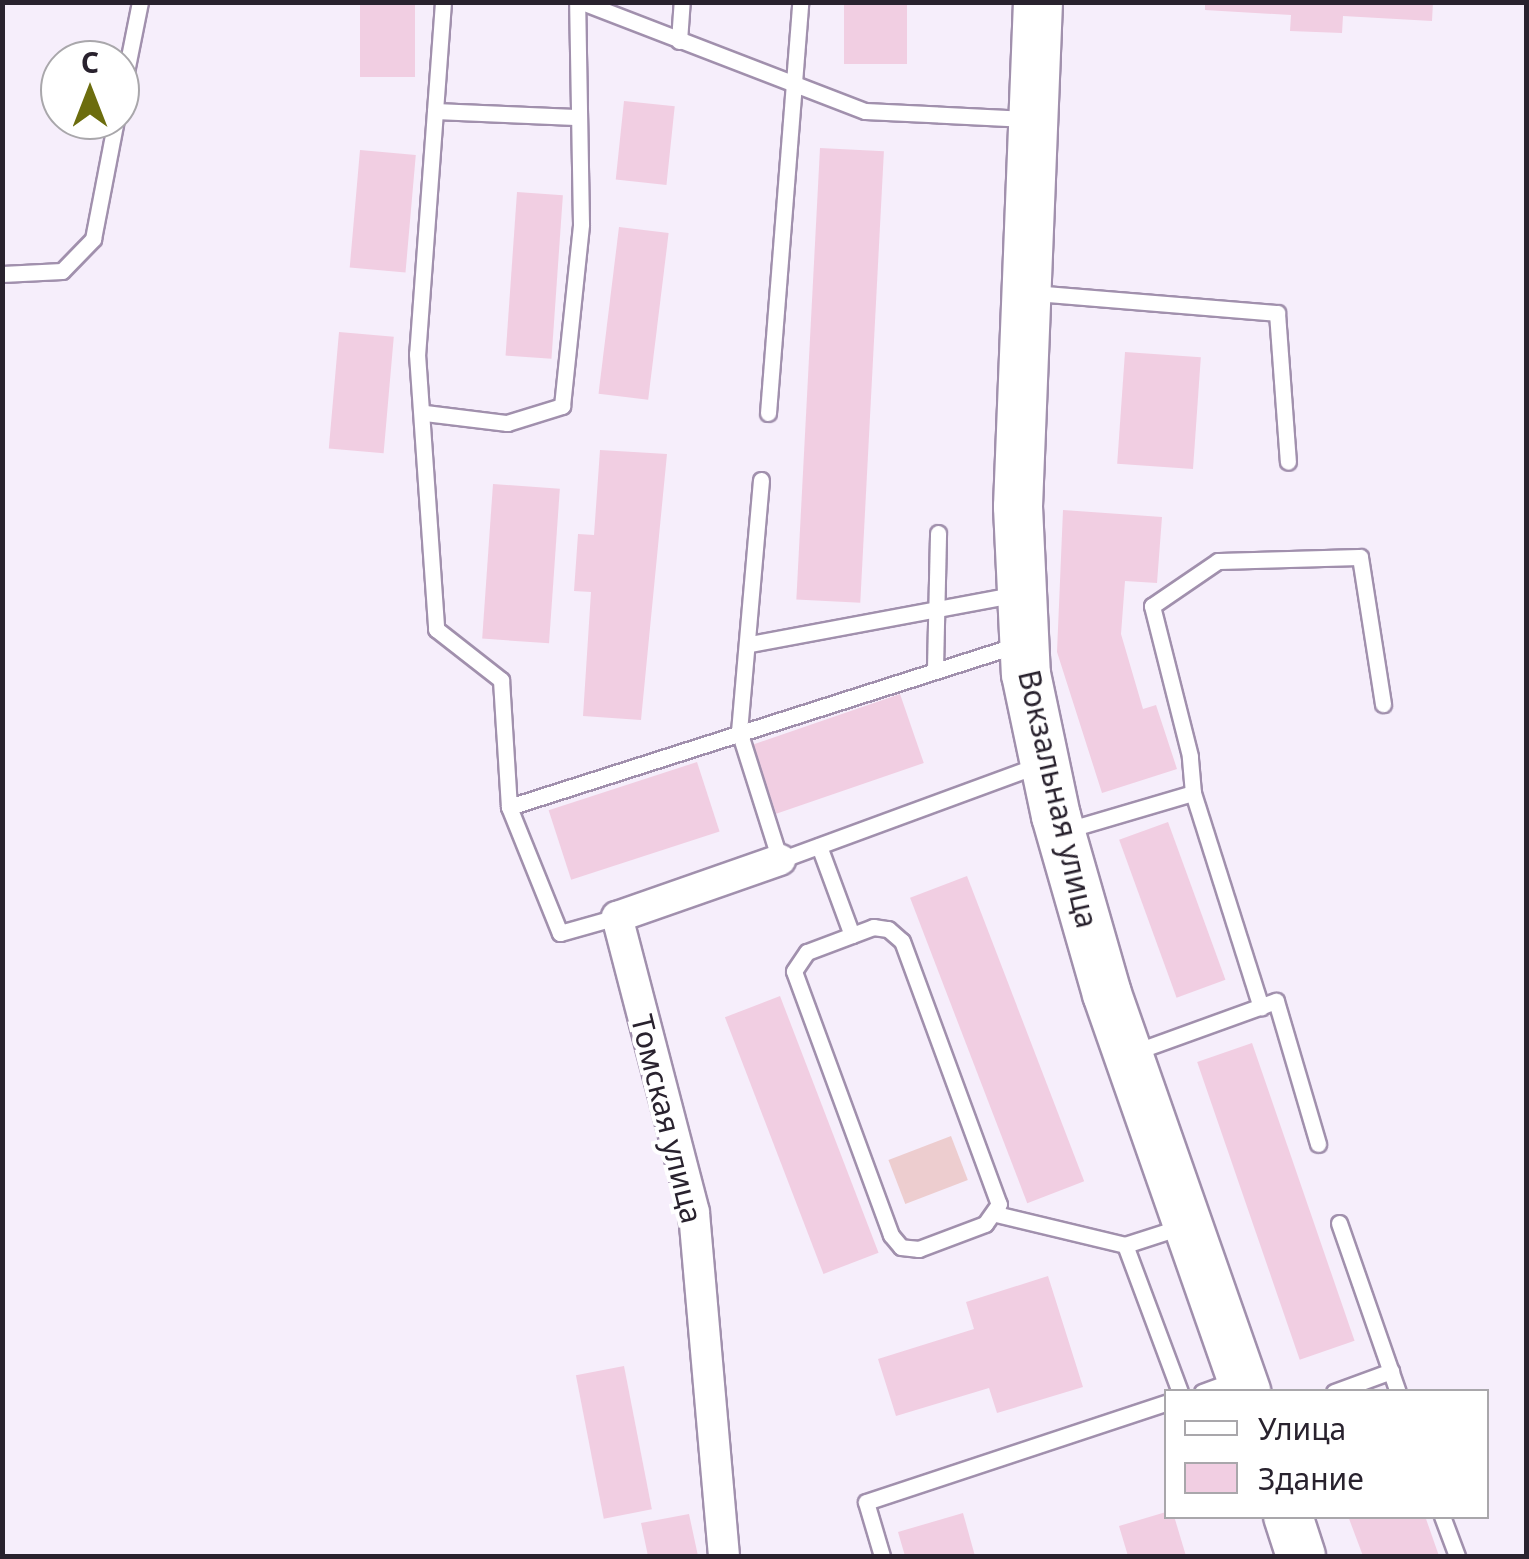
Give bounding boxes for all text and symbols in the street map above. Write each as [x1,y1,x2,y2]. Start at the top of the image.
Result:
north arrow [40,40,140,140]
text: С [81,43,99,81]
street label: Вокзальная улица [1011,666,1105,932]
street label: Томская улица [624,1011,710,1227]
legend [1164,1389,1489,1519]
text: Улица [1258,1408,1346,1449]
text: Здание [1258,1458,1364,1499]

